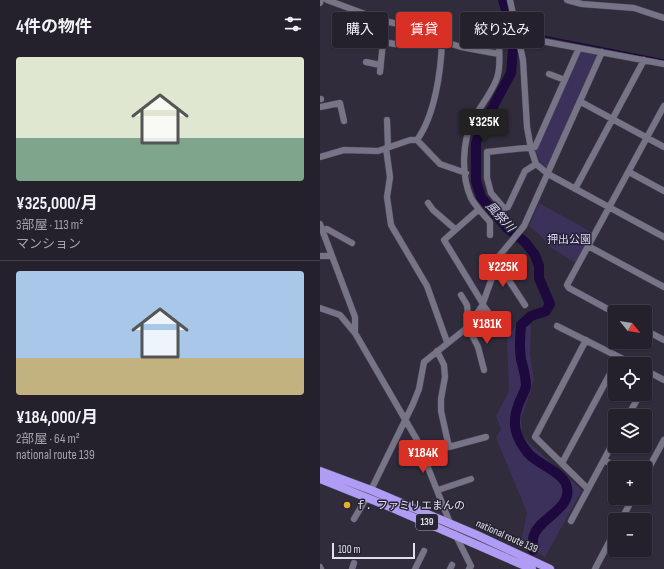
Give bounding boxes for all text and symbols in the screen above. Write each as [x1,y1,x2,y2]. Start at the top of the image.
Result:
chip: 購入 [332,12,388,48]
chip: 賃貸 [396,12,452,48]
chip: 絞り込み [460,12,544,48]
icon: filters [282,13,304,35]
text: 4件の物件 [16,17,92,37]
icon: home [124,83,196,155]
pin: ¥325K [456,109,512,143]
text: ¥325K [469,114,499,130]
text: ¥325,000/月 [16,194,98,214]
water label: 風祭川 [482,199,519,237]
text: 3部屋 · 113 m² [16,217,83,233]
park label: 押出公園 [547,233,591,246]
text: マンション [16,236,81,252]
pin: ¥225K [475,254,531,288]
text: ¥225K [488,259,518,275]
icon: home [124,297,196,369]
north arrow [608,305,652,349]
map controls [608,305,652,557]
pin: ¥181K [459,311,515,345]
text: ¥181K [472,316,502,332]
button: locate [608,357,652,401]
text: ¥184,000/月 [16,408,98,428]
button: layers [608,409,652,453]
text: 2部屋 · 64 m² [16,431,80,447]
pin: ¥184K [395,440,451,474]
text: ¥184K [408,445,438,461]
text: national route 139 [16,447,95,463]
button: + [608,461,652,505]
place label: ｆ．ファミリエまんの [355,499,465,512]
marker: ｆ．ファミリエまんの [342,500,352,510]
button: − [608,513,652,557]
road number: 139 [416,514,438,530]
street label: national route 139 [474,517,540,556]
scale bar [332,541,415,560]
text: 100 m [338,543,360,556]

